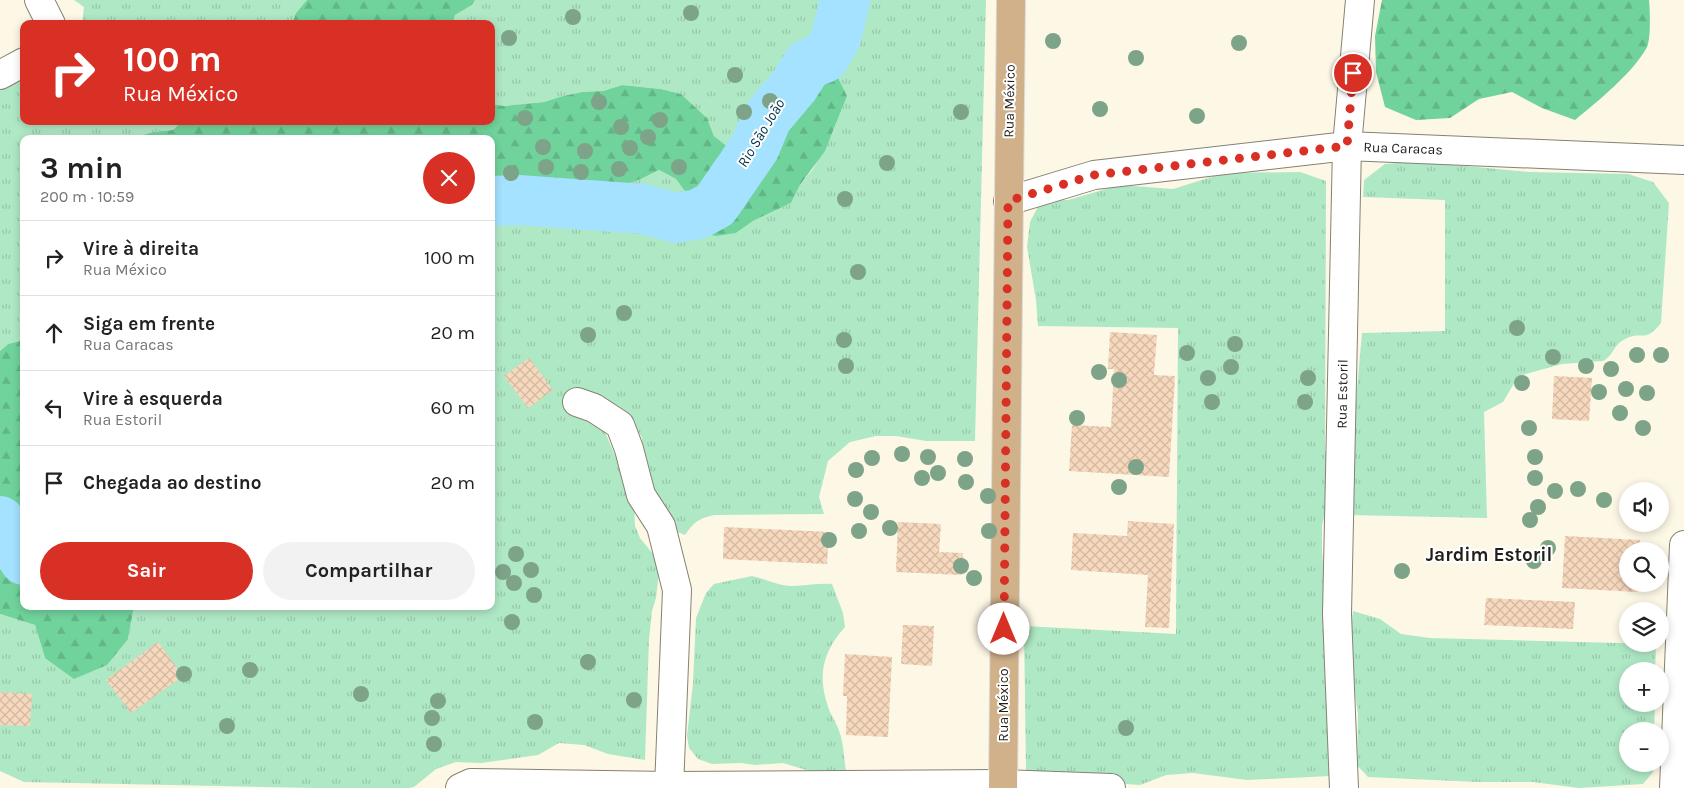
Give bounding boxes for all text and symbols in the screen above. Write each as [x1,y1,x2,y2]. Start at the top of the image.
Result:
text: 100 m [123,39,222,80]
icon: right [40,40,105,105]
pin [1332,52,1374,94]
icon: arrive [1339,59,1367,87]
street label: Rua México [1000,64,1019,138]
text: Rua México [123,81,238,107]
water label: Rio São João [733,95,789,171]
street label: Rua Caracas [1363,139,1443,158]
text: 3 min [40,150,123,186]
button: close [423,152,475,204]
text: 200 m · 10:59 [40,187,134,206]
text: Vire à direita [83,238,199,260]
icon: right [40,244,68,272]
text: 100 m [424,247,475,269]
text: Rua México [83,260,167,279]
text: Siga em frente [83,313,215,335]
icon: ahead [40,319,68,347]
text: 20 m [430,322,475,344]
text: Rua Caracas [83,335,174,354]
street label: Rua Estoril [1333,359,1352,429]
text: Vire à esquerda [83,388,223,410]
icon: left [40,394,68,422]
text: 60 m [431,397,475,419]
text: Rua Estoril [83,410,162,429]
icon: arrive [40,469,68,497]
text: Chegada ao destino [83,472,261,494]
text: 20 m [430,472,475,494]
map controls [1619,482,1669,772]
button: sound [1619,482,1669,532]
button: Sair [40,542,253,600]
button: Compartilhar [263,542,475,600]
button: search [1619,542,1669,592]
district label: Jardim Estoril [1426,544,1552,566]
position arrow [977,602,1029,654]
button: layers [1619,602,1669,652]
button: + [1619,662,1669,712]
street label: Rua México [995,668,1012,742]
button: − [1619,722,1669,772]

